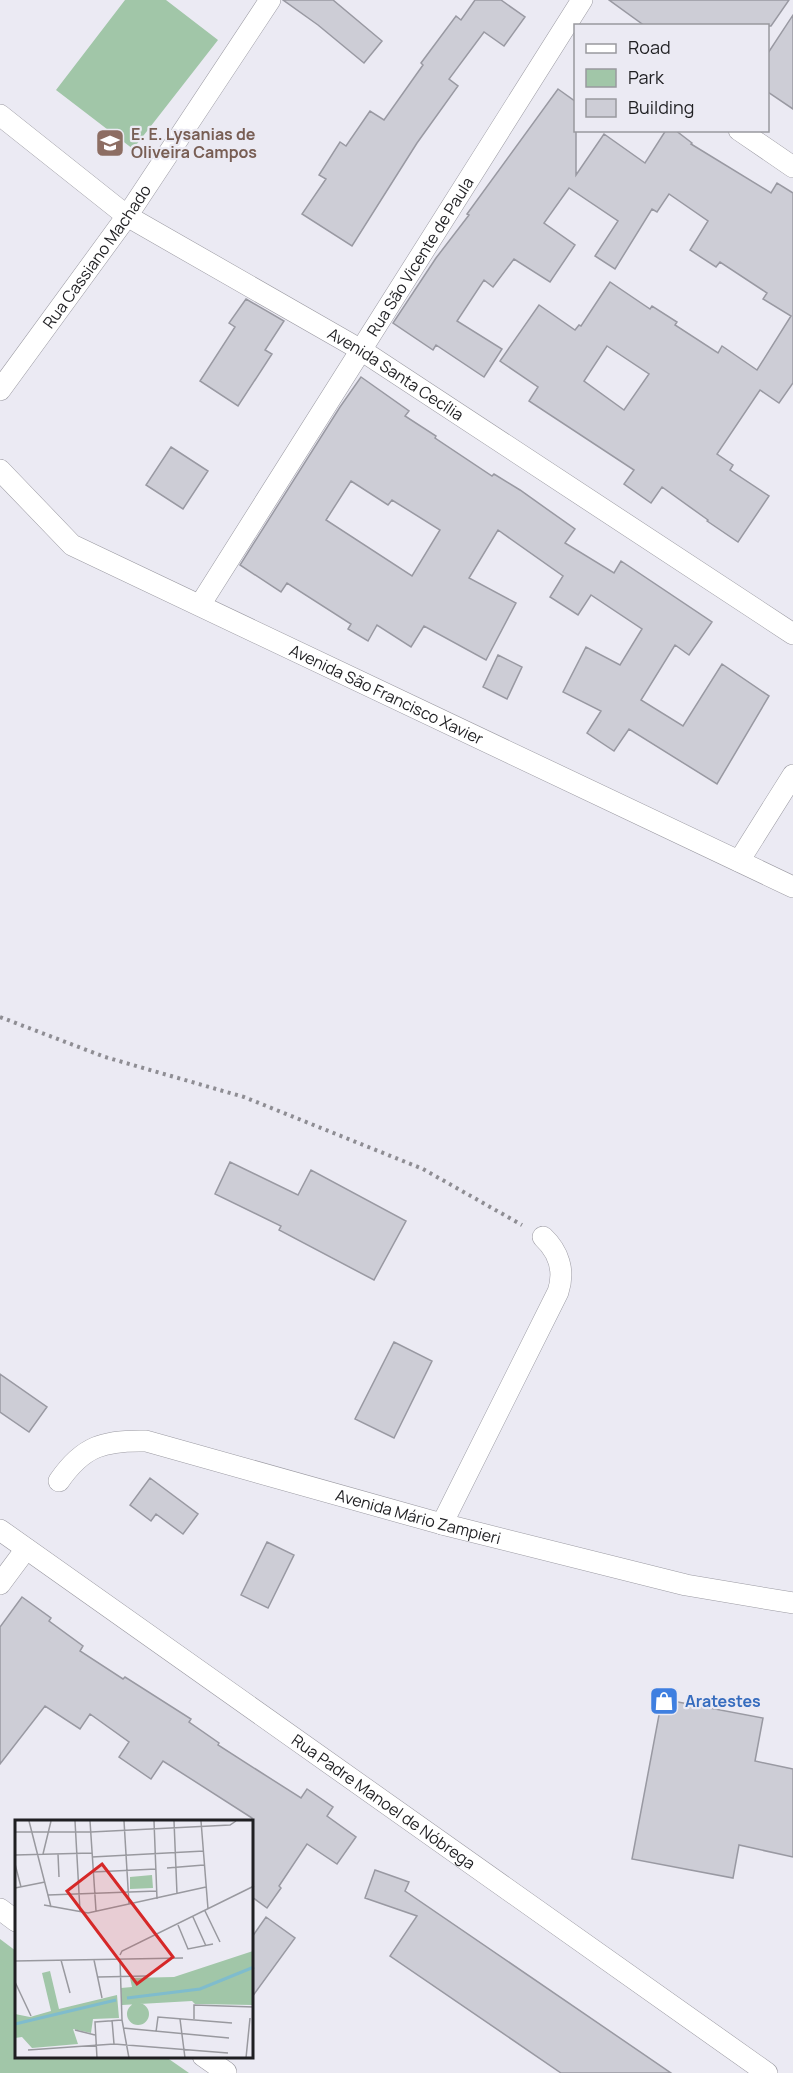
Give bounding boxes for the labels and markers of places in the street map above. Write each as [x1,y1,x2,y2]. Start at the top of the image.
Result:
place label: E. E. Lysanias de Oliveira Campos [131,123,257,163]
school or university icon: E. E. Lysanias de Oliveira Campos [94,127,126,159]
shop icon: Aratestes [648,1685,680,1717]
place label: Aratestes [685,1690,761,1712]

